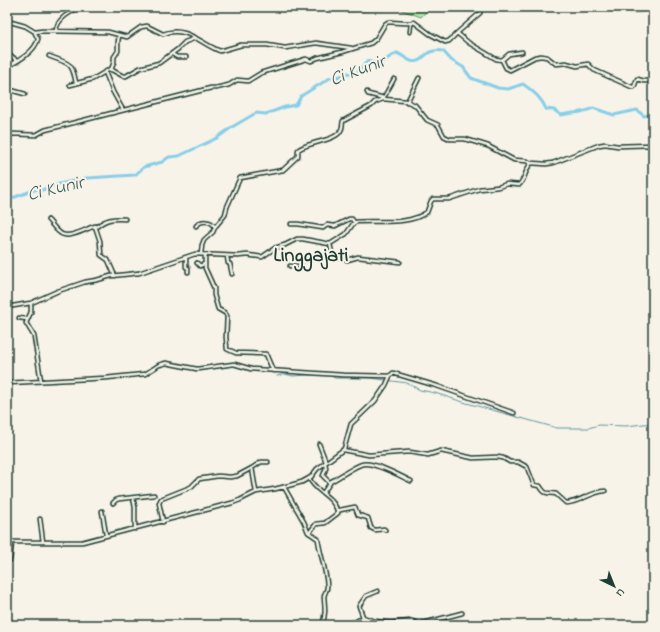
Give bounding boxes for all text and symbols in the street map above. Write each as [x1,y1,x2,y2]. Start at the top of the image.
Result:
water label: Ci Kunir [326,48,391,94]
water label: Ci Kunir [25,169,89,209]
district label: Linggajati [274,242,349,272]
north arrow [594,566,634,606]
text: U [612,584,628,601]

